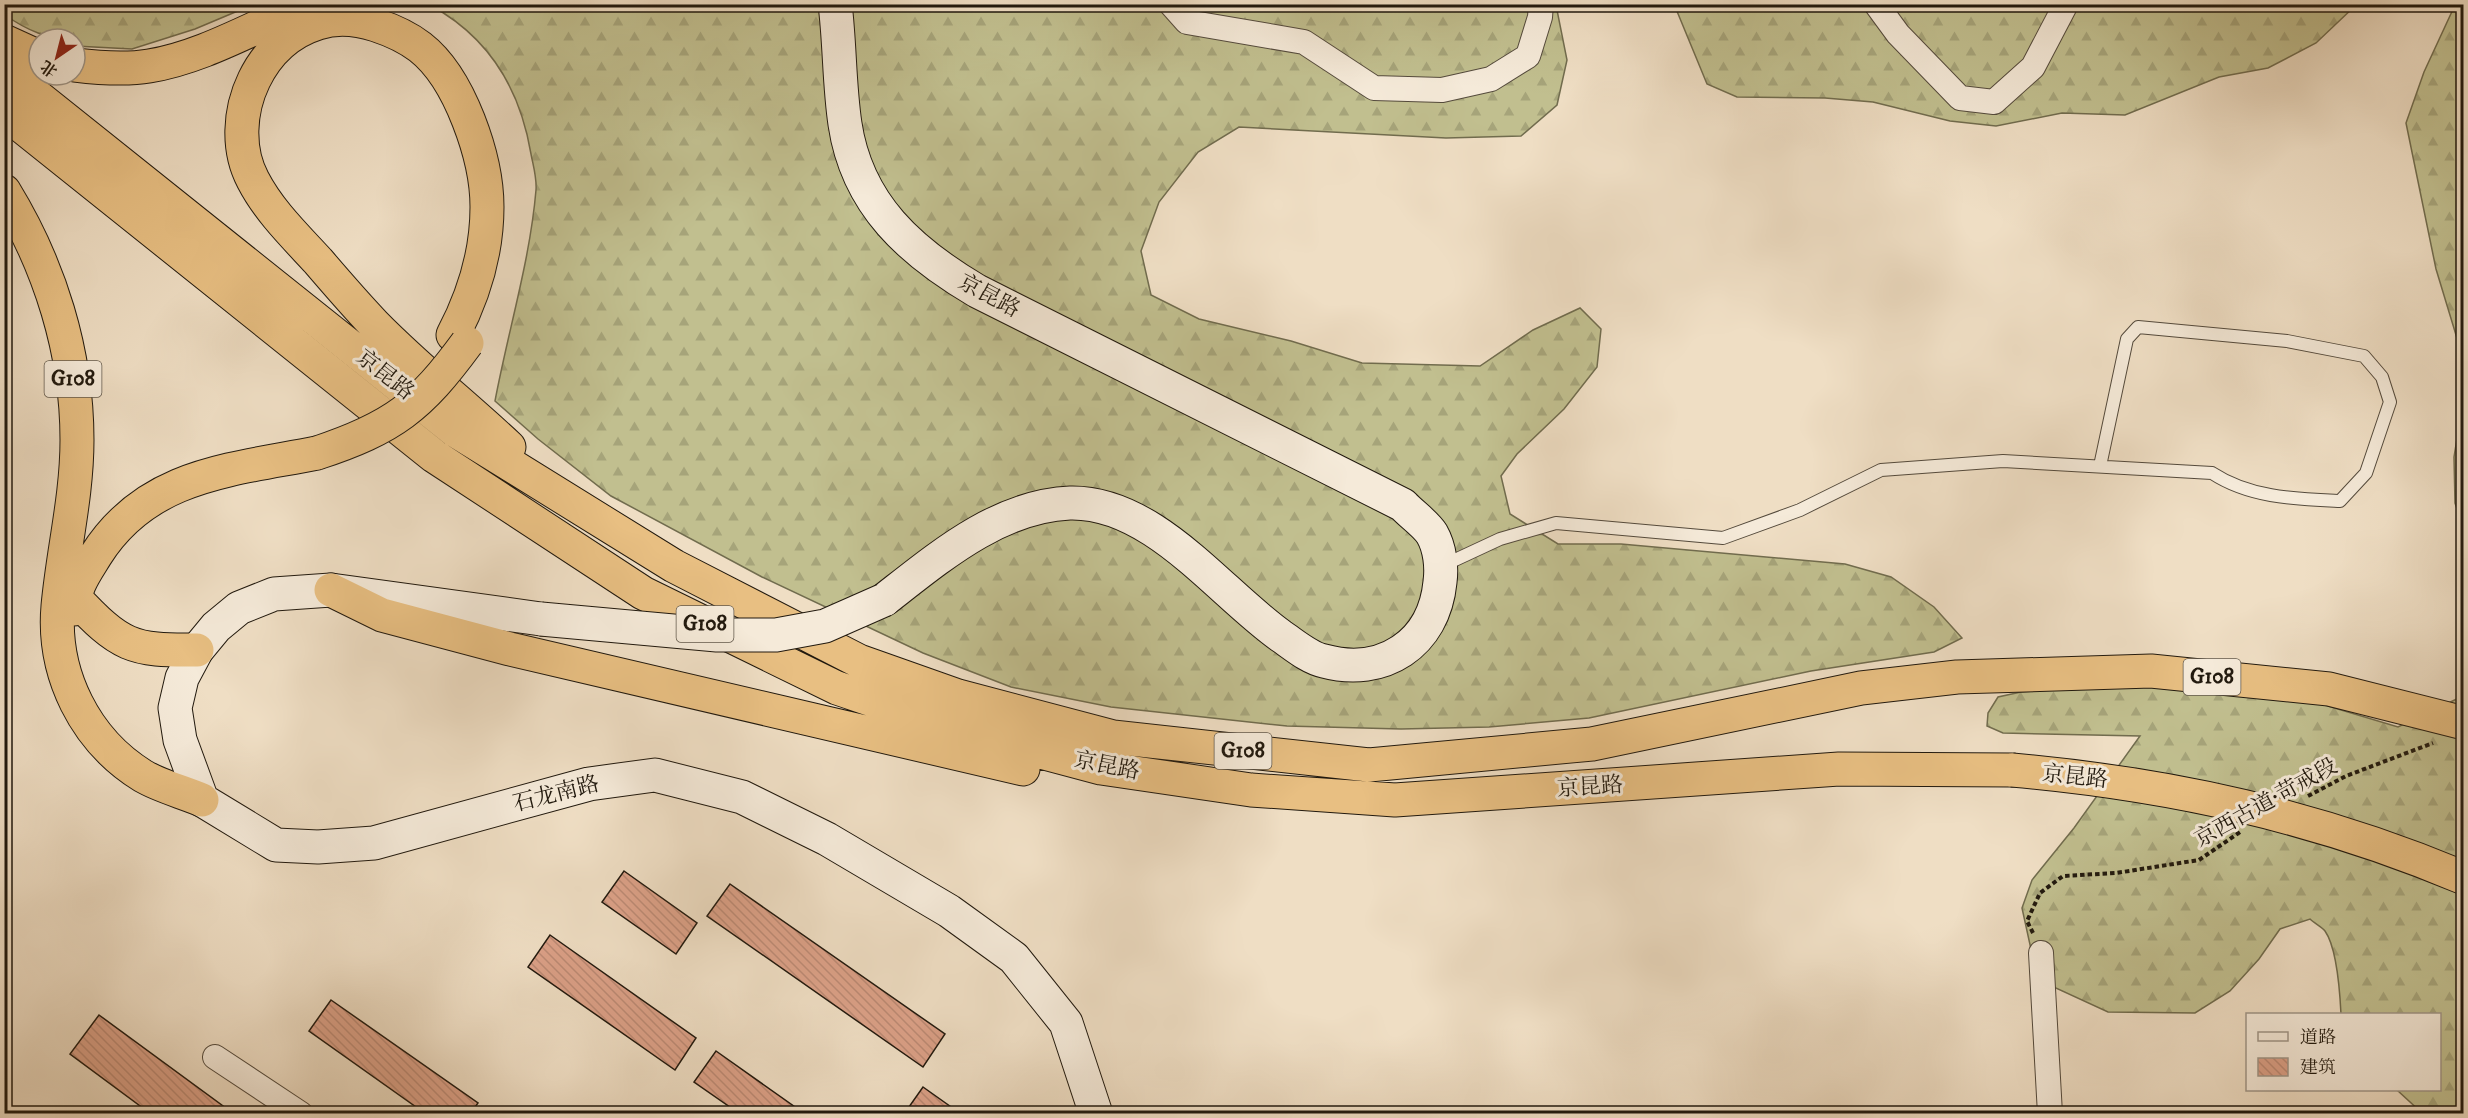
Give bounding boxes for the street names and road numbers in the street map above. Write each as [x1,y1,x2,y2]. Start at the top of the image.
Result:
street label: 京昆路 [954,269,1024,323]
street label: 京昆路 [351,344,419,406]
road number: G108 [44,361,101,397]
road number: G108 [676,606,734,642]
road number: G108 [2184,659,2240,695]
road number: G108 [1214,733,1272,769]
street label: 京昆路 [1072,746,1142,786]
street label: 京西古道·苛戒段 [2190,753,2342,853]
street label: 京昆路 [2041,760,2109,794]
street label: 石龙南路 [510,770,602,818]
street label: 京昆路 [1556,771,1624,803]

